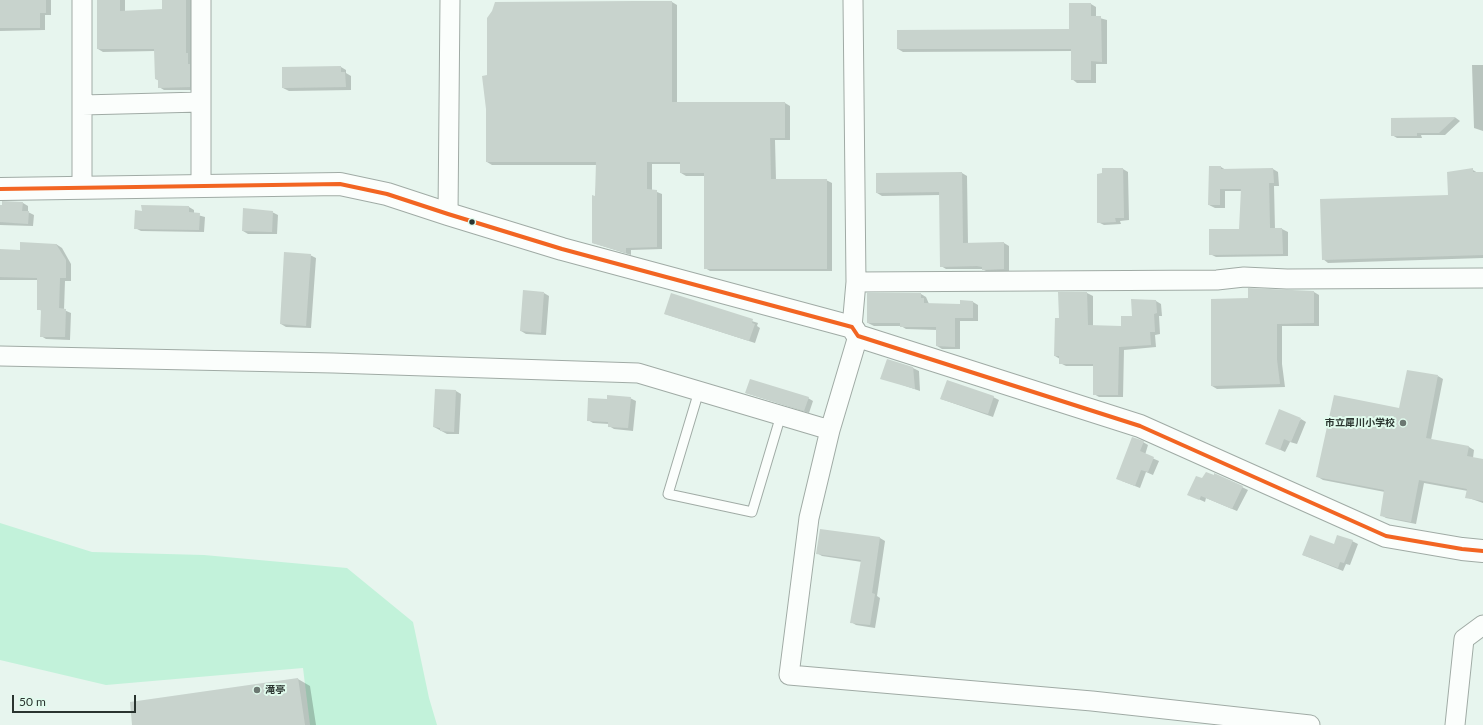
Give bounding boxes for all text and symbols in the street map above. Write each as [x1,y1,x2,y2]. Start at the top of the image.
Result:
unlabelled marker [467,217,477,227]
place label: 市立犀川小学校 [1325,417,1395,429]
marker: 市立犀川小学校 [1398,418,1408,428]
place label: 滝亭 [265,684,285,696]
marker: 滝亭 [252,685,262,695]
scale bar [14,687,138,713]
text: 50 m [19,694,46,709]

